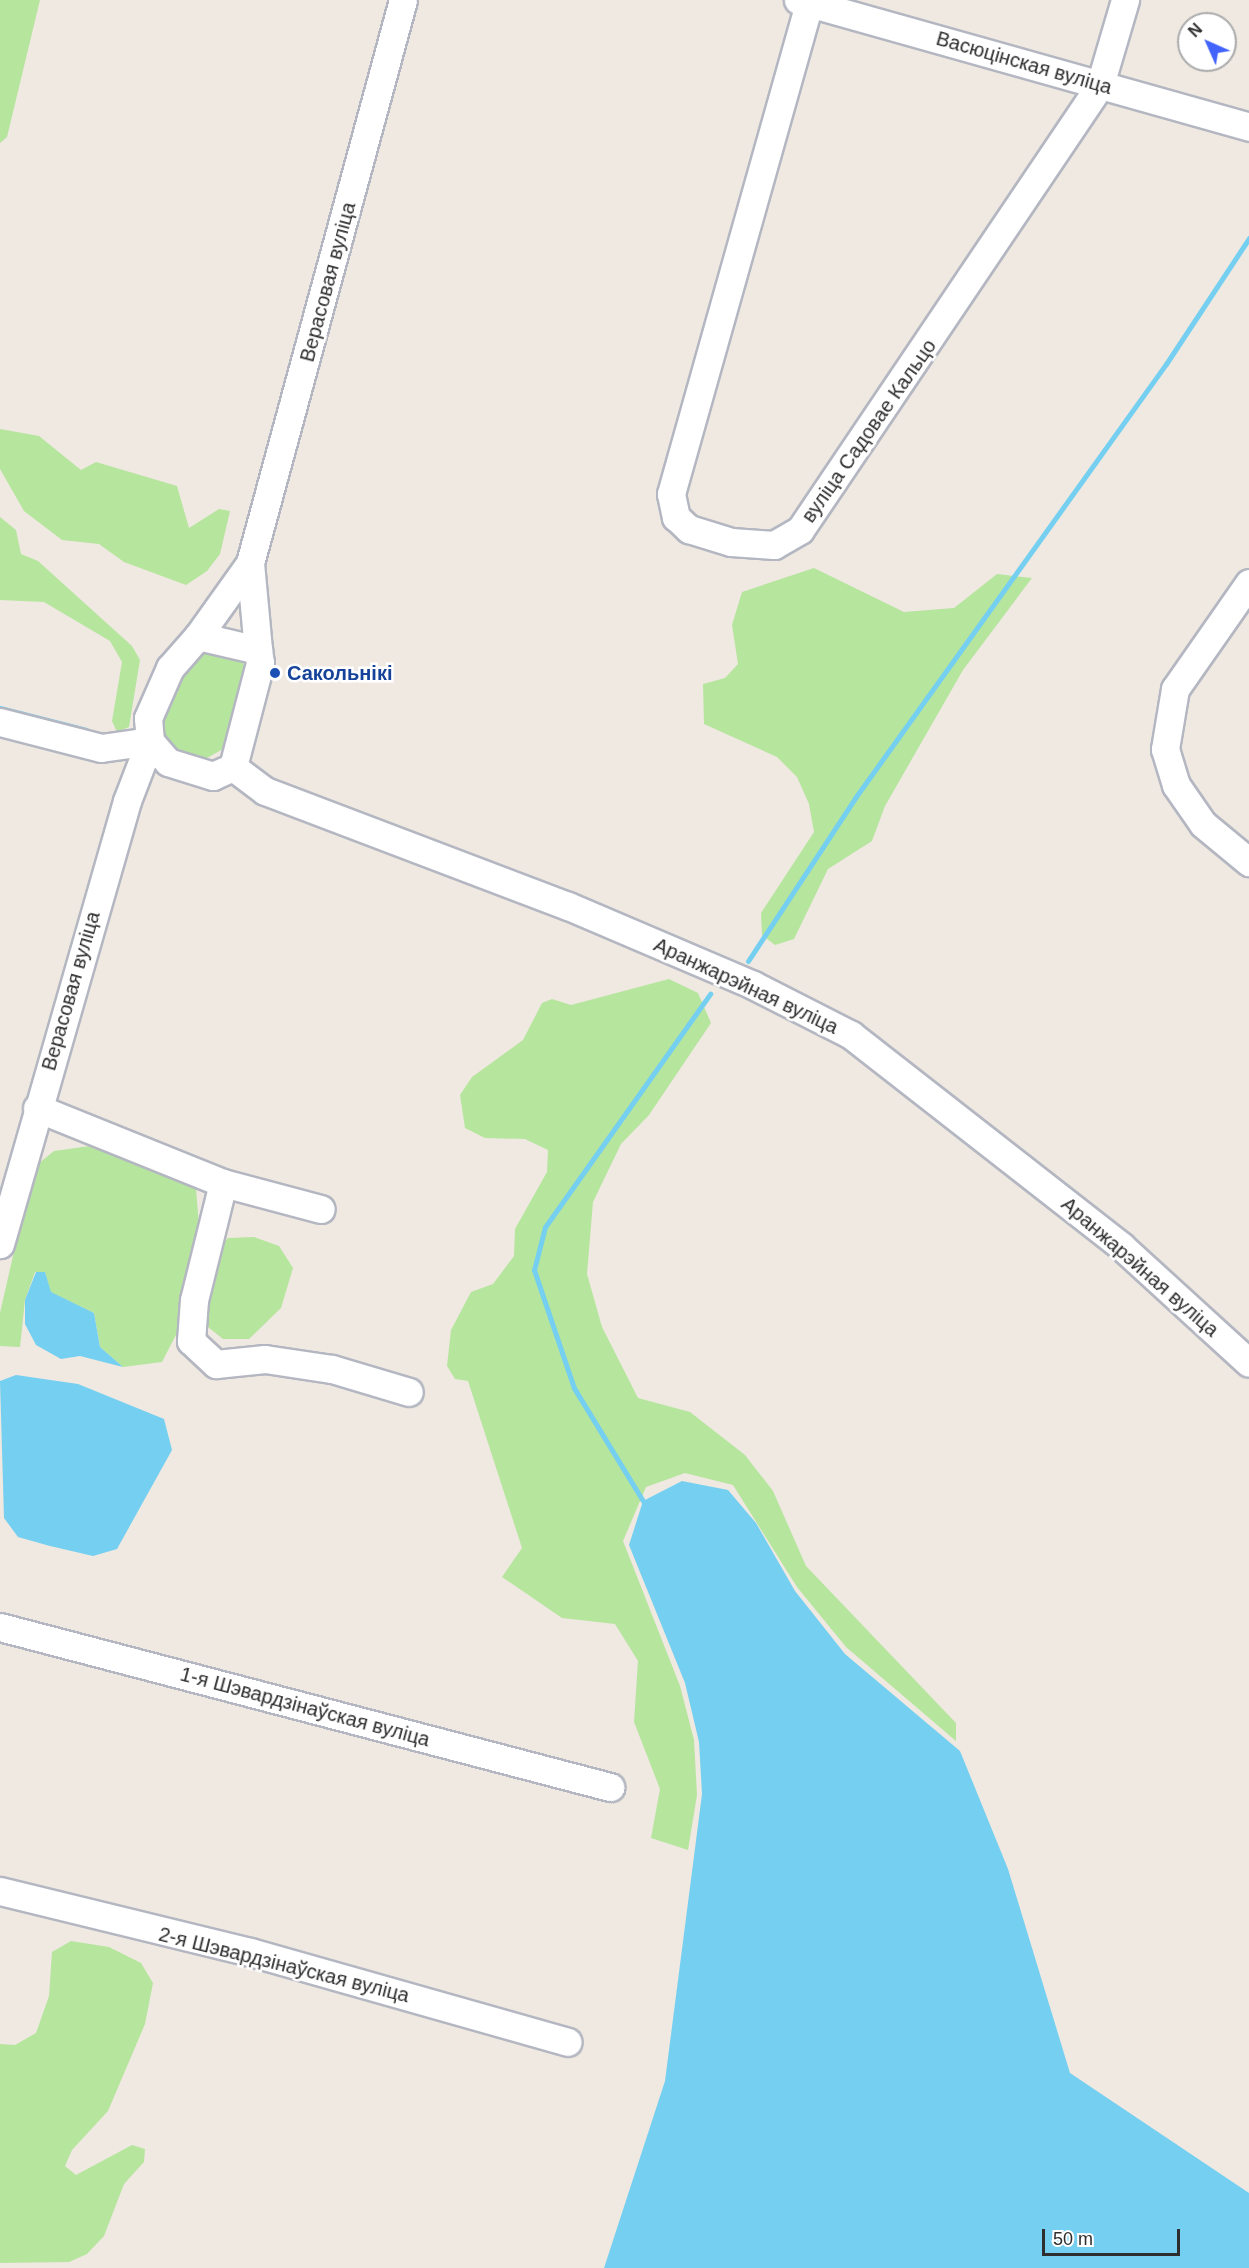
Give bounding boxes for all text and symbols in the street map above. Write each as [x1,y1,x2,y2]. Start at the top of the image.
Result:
north arrow [1177,12,1237,72]
text: N [1185,20,1205,40]
street label: Васюцінская вуліца [933,26,1115,100]
street label: Верасовая вуліца [295,199,361,365]
street label: вуліца Садовае Кальцо [797,335,941,527]
place label: Сакольнікі [287,661,392,685]
marker: Сакольнікі [268,666,282,680]
street label: Верасовая вуліца [37,909,105,1073]
street label: Аранжарэйная вуліца [650,933,842,1039]
street label: Аранжарэйная вуліца [1056,1192,1224,1342]
street label: 1-я Шэвардзінаўская вуліца [178,1662,432,1752]
street label: 2-я Шэвардзінаўская вуліца [156,1922,412,2008]
scale bar [1045,2217,1183,2255]
text: 50 m [1053,2229,1093,2249]

